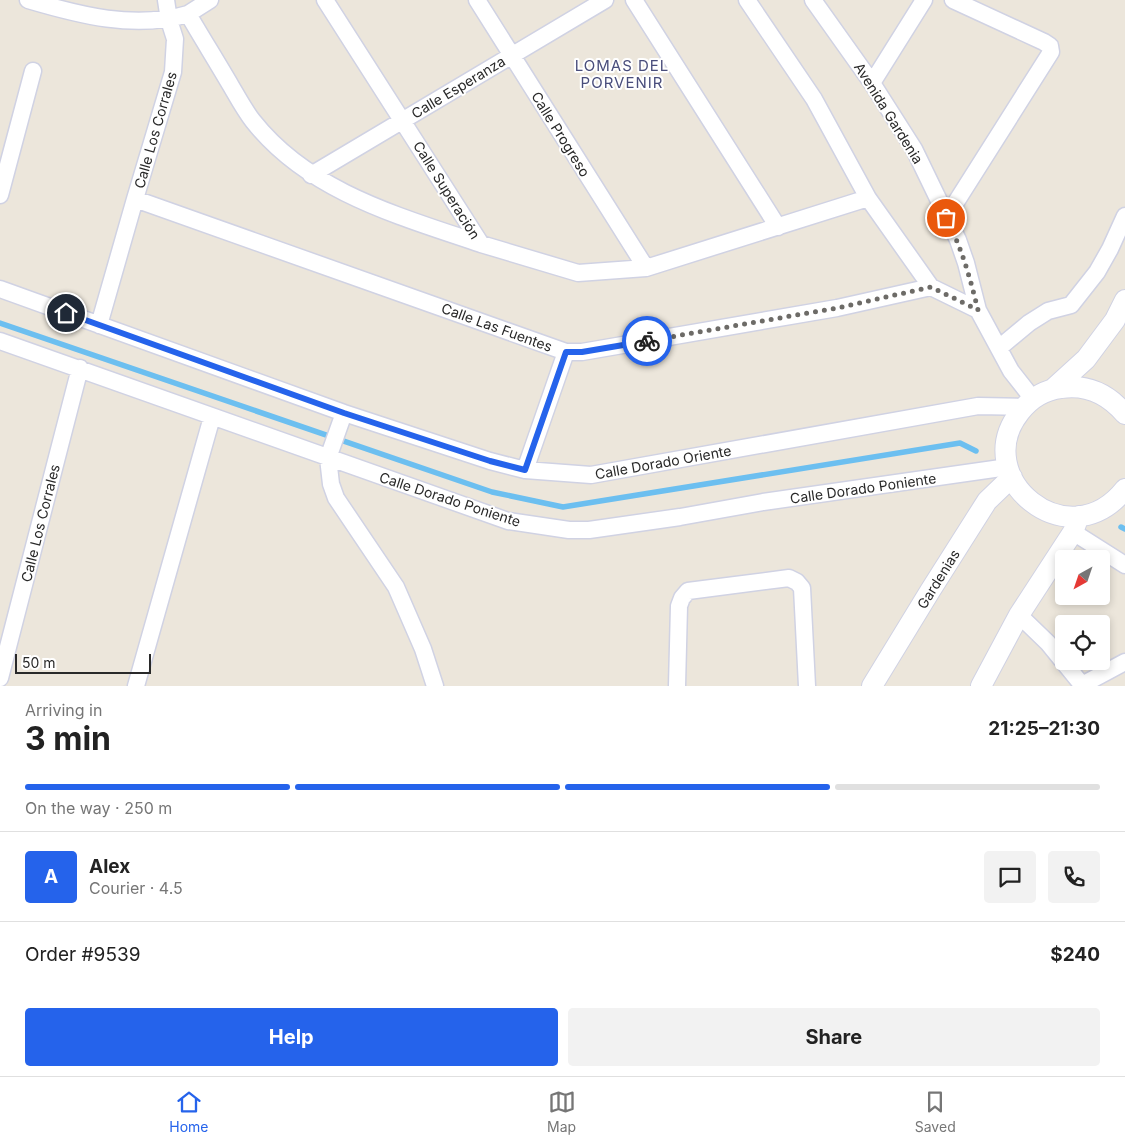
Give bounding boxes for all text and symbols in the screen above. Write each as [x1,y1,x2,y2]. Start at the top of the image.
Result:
street label: Calle Esperanza [408,52,508,122]
district label: LOMAS DEL PORVENIR [575,56,669,92]
street label: Avenida Gardenia [851,59,927,167]
street label: Calle Los Corrales [130,70,180,190]
street label: Calle Progreso [528,88,594,180]
street label: Calle Superación [410,138,484,242]
pin [925,197,967,239]
icon: bag [932,204,960,232]
pin [45,292,87,334]
icon: home [52,299,80,327]
street label: Calle Las Fuentes [439,299,555,355]
courier [622,316,672,366]
icon: bike [633,327,661,355]
street label: Calle Dorado Oriente [594,442,732,482]
street label: Calle Los Corrales [17,462,63,584]
street label: Calle Dorado Poniente [377,468,523,530]
street label: Calle Dorado Poniente [789,469,937,507]
street label: Gardenias [913,546,963,612]
north arrow [1055,550,1110,605]
map controls [1055,550,1110,670]
button: locate [1055,615,1110,670]
scale bar [15,651,151,674]
text: 50 m [22,654,56,671]
text: Arriving in [25,700,102,720]
text: 21:25–21:30 [988,717,1100,740]
text: 3 min [25,719,111,758]
text: On the way · 250 m [25,798,172,818]
button: chat [984,851,1036,903]
button: phone [1048,851,1100,903]
text: Alex [89,855,130,878]
text: A [44,865,58,888]
text: Courier · 4.5 [89,878,183,898]
text: Order #9539 [25,943,140,966]
text: $240 [1050,943,1100,966]
button: Help [25,1008,558,1066]
button: Share [568,1008,1100,1066]
tab: Home [169,1088,209,1135]
tab: Map [547,1088,576,1135]
tab: Saved [915,1088,956,1135]

